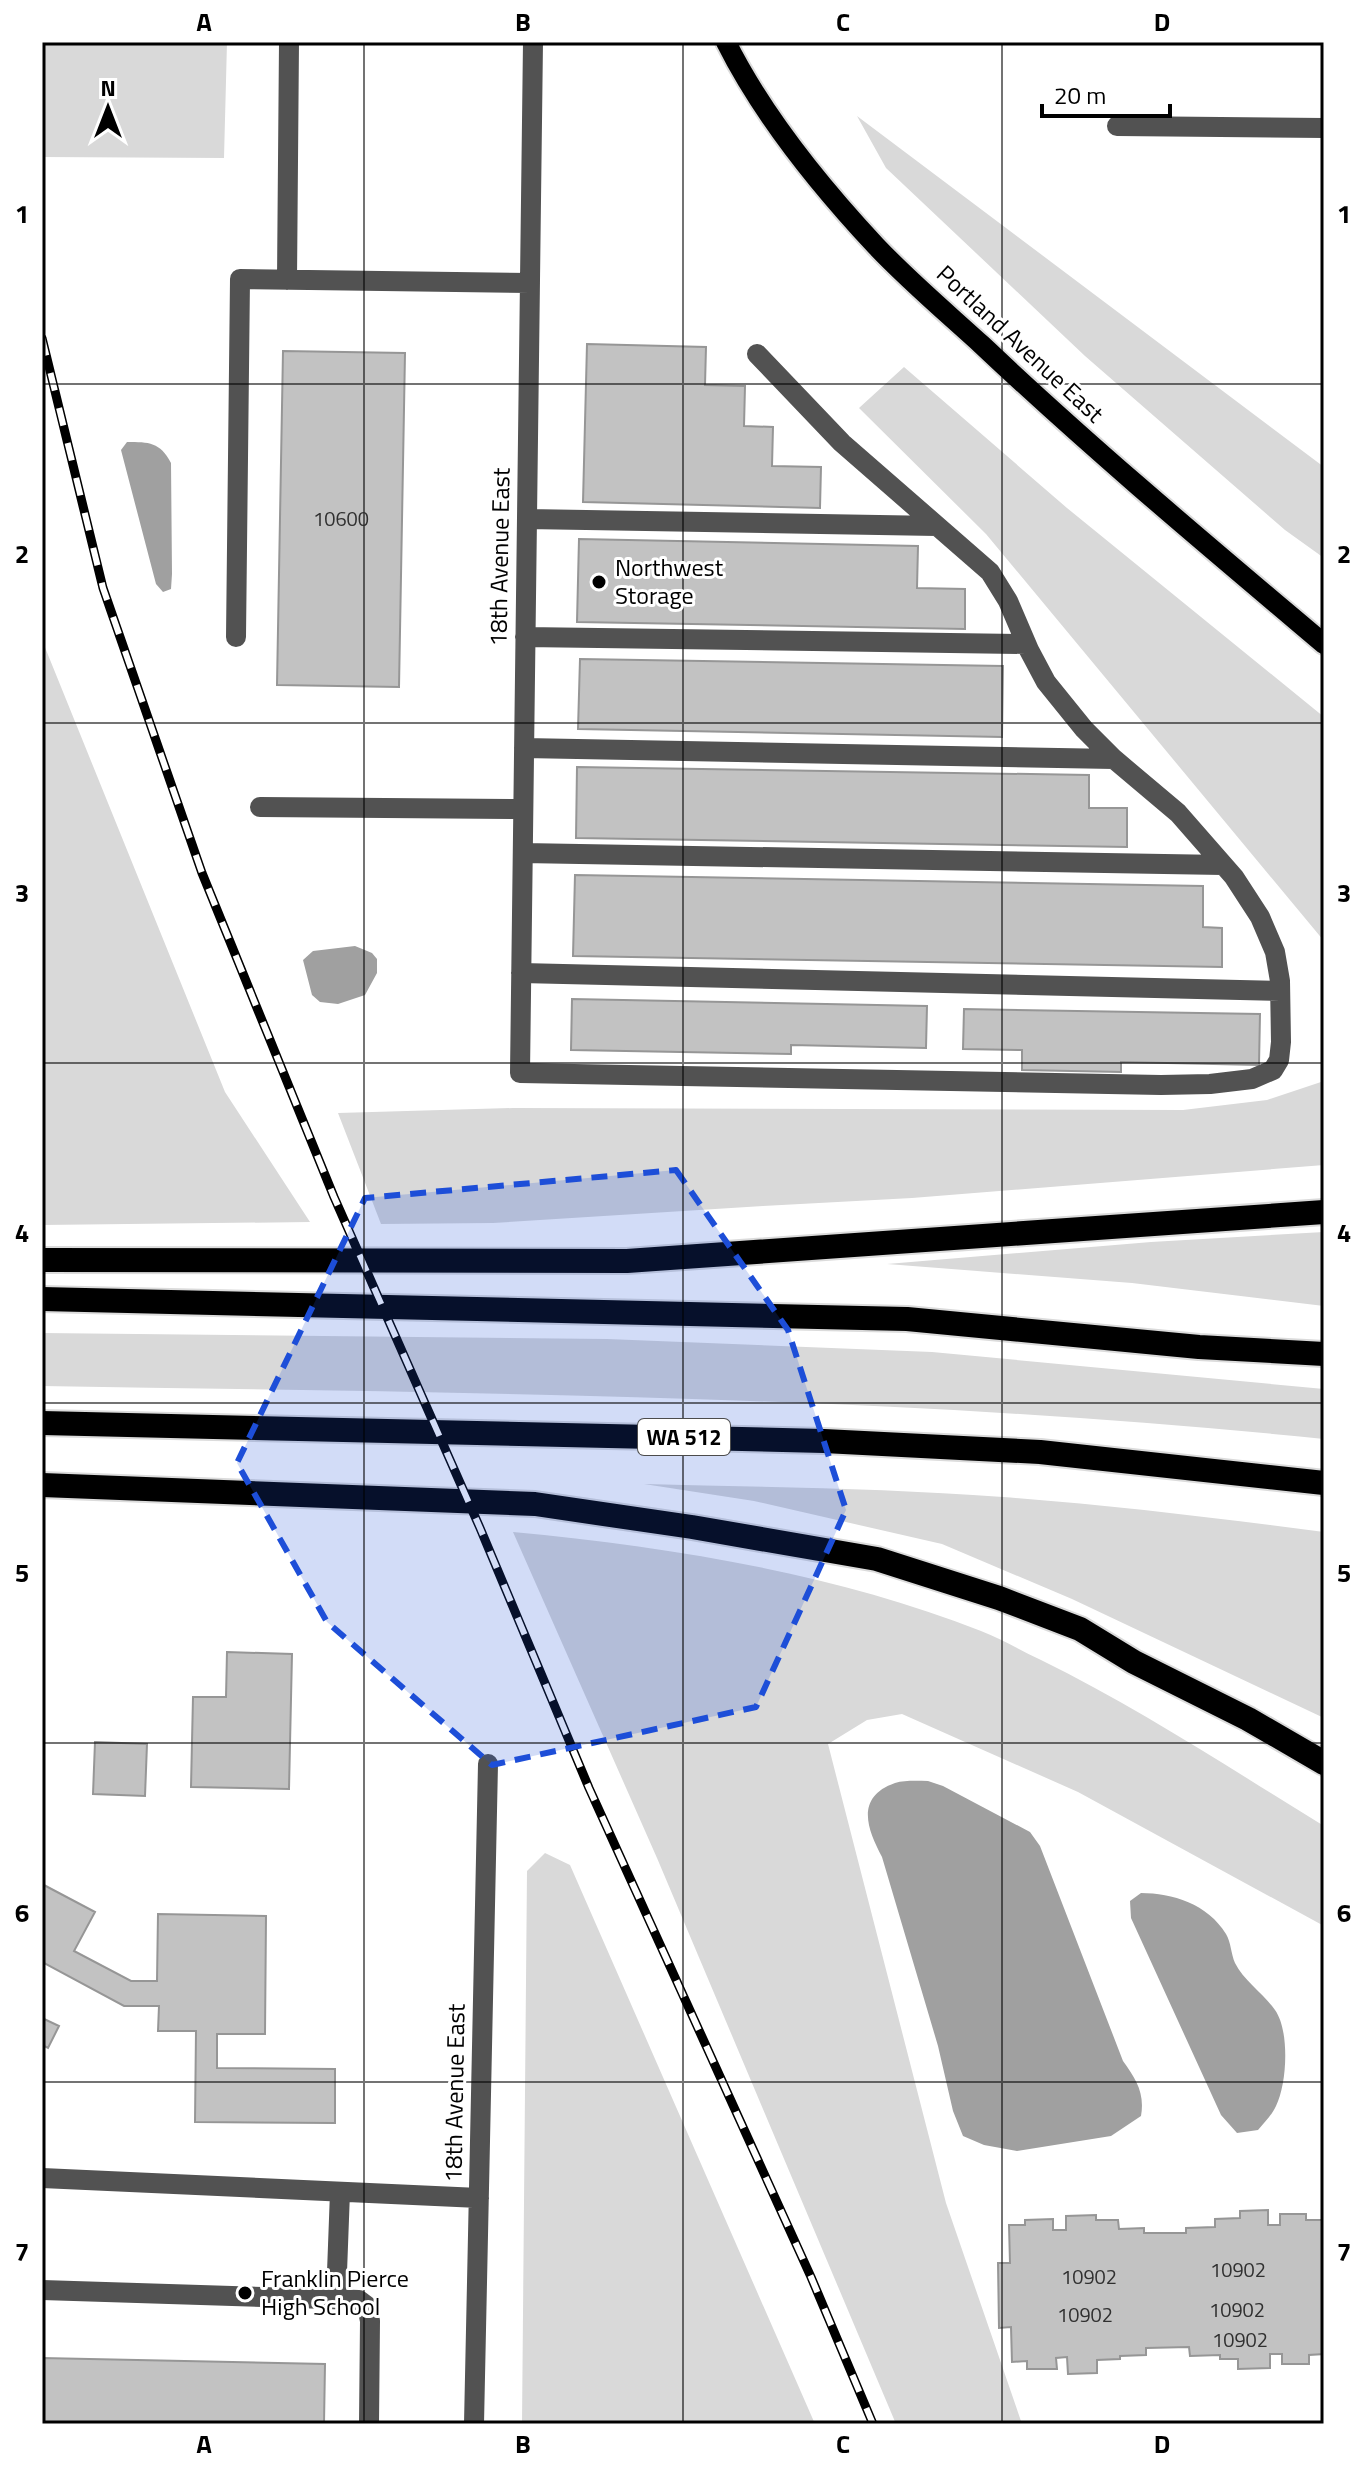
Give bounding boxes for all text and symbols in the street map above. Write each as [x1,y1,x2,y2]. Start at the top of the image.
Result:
text: A [196,2,212,41]
text: B [515,2,531,41]
text: C [836,2,850,41]
text: D [1154,2,1170,41]
north arrow [68,68,148,148]
scale bar [1042,68,1170,118]
text: N [100,71,116,105]
text: 20 m [1054,77,1106,113]
text: 1 [15,194,29,233]
text: 1 [1337,194,1351,233]
street label: Portland Avenue East [929,256,1113,431]
street label: 18th Avenue East [479,467,519,647]
house number: 10600 [313,503,369,534]
text: 2 [15,534,29,573]
text: 2 [1337,534,1351,573]
place label: Northwest Storage [615,549,724,613]
marker: Northwest Storage [590,573,608,591]
text: 3 [15,873,29,912]
text: 3 [1337,873,1351,912]
text: 4 [15,1213,29,1252]
text: 4 [1337,1213,1351,1252]
road number: WA 512 [638,1419,730,1455]
text: 5 [15,1553,29,1592]
text: 5 [1337,1553,1351,1592]
text: 6 [15,1893,29,1932]
text: 6 [1337,1893,1351,1932]
street label: 18th Avenue East [434,2003,474,2183]
text: 7 [15,2232,29,2271]
text: 7 [1337,2232,1351,2271]
house number: 10902 [1210,2254,1266,2285]
place label: Franklin Pierce High School [261,2260,409,2324]
house number: 10902 [1061,2261,1117,2292]
marker: Franklin Pierce High School [236,2284,254,2302]
house number: 10902 [1209,2294,1265,2325]
house number: 10902 [1057,2299,1113,2330]
house number: 10902 [1212,2324,1268,2355]
text: A [196,2424,212,2463]
text: B [515,2424,531,2463]
text: C [836,2424,850,2463]
text: D [1154,2424,1170,2463]

